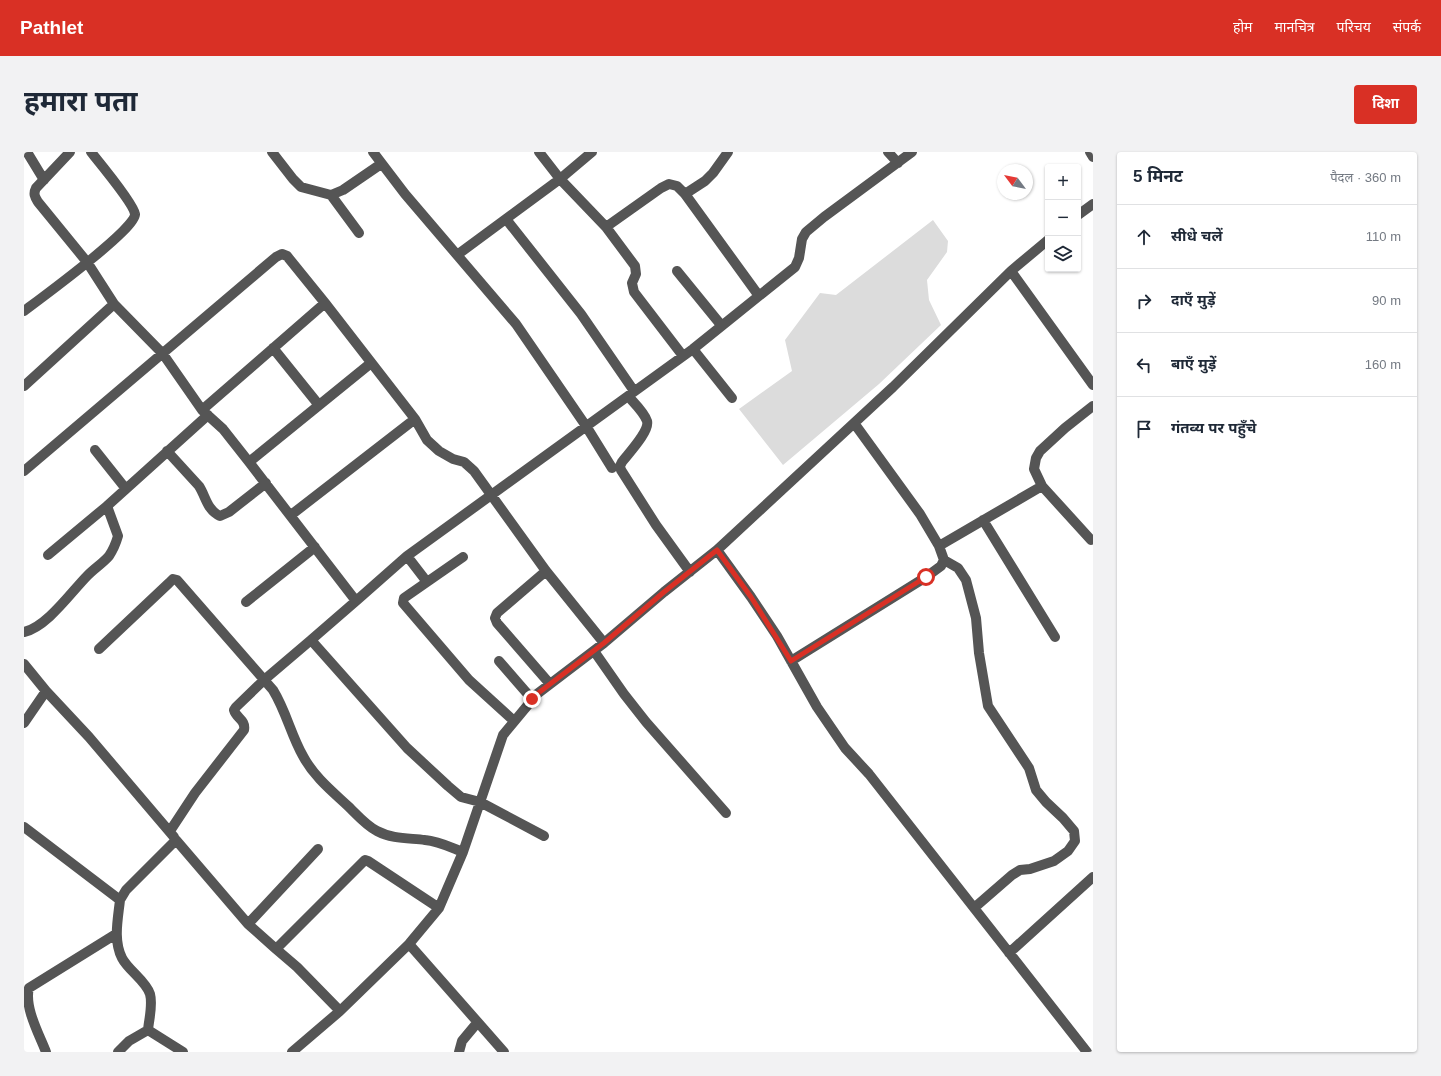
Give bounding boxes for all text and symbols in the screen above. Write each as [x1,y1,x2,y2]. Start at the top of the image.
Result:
text: Pathlet [20,17,83,38]
text: होम [1233,19,1252,35]
text: मानचित्र [1274,19,1315,35]
text: परिचय [1337,19,1371,35]
text: संपर्क [1393,19,1421,35]
button: दिशा [1354,85,1417,124]
text: हमारा पता [24,86,138,117]
north arrow [997,164,1033,200]
map controls [1045,164,1081,272]
button: + [1045,164,1081,200]
text: 5 मिनट [1133,167,1183,186]
text: पैदल · 360 m [1330,170,1401,185]
button: − [1045,200,1081,236]
icon: ahead [1133,226,1155,248]
text: सीधे चलें [1171,227,1222,244]
text: 110 m [1366,229,1401,244]
button: layers [1045,236,1081,272]
icon: right [1133,290,1155,312]
text: दाएँ मुड़ें [1171,291,1215,308]
text: 90 m [1372,293,1401,308]
icon: left [1133,354,1155,376]
text: बाएँ मुड़ें [1171,355,1216,372]
text: 160 m [1365,357,1401,372]
icon: arrive [1133,418,1155,440]
text: गंतव्य पर पहुँचे [1171,419,1256,436]
route start [917,568,935,586]
route end [523,690,541,708]

